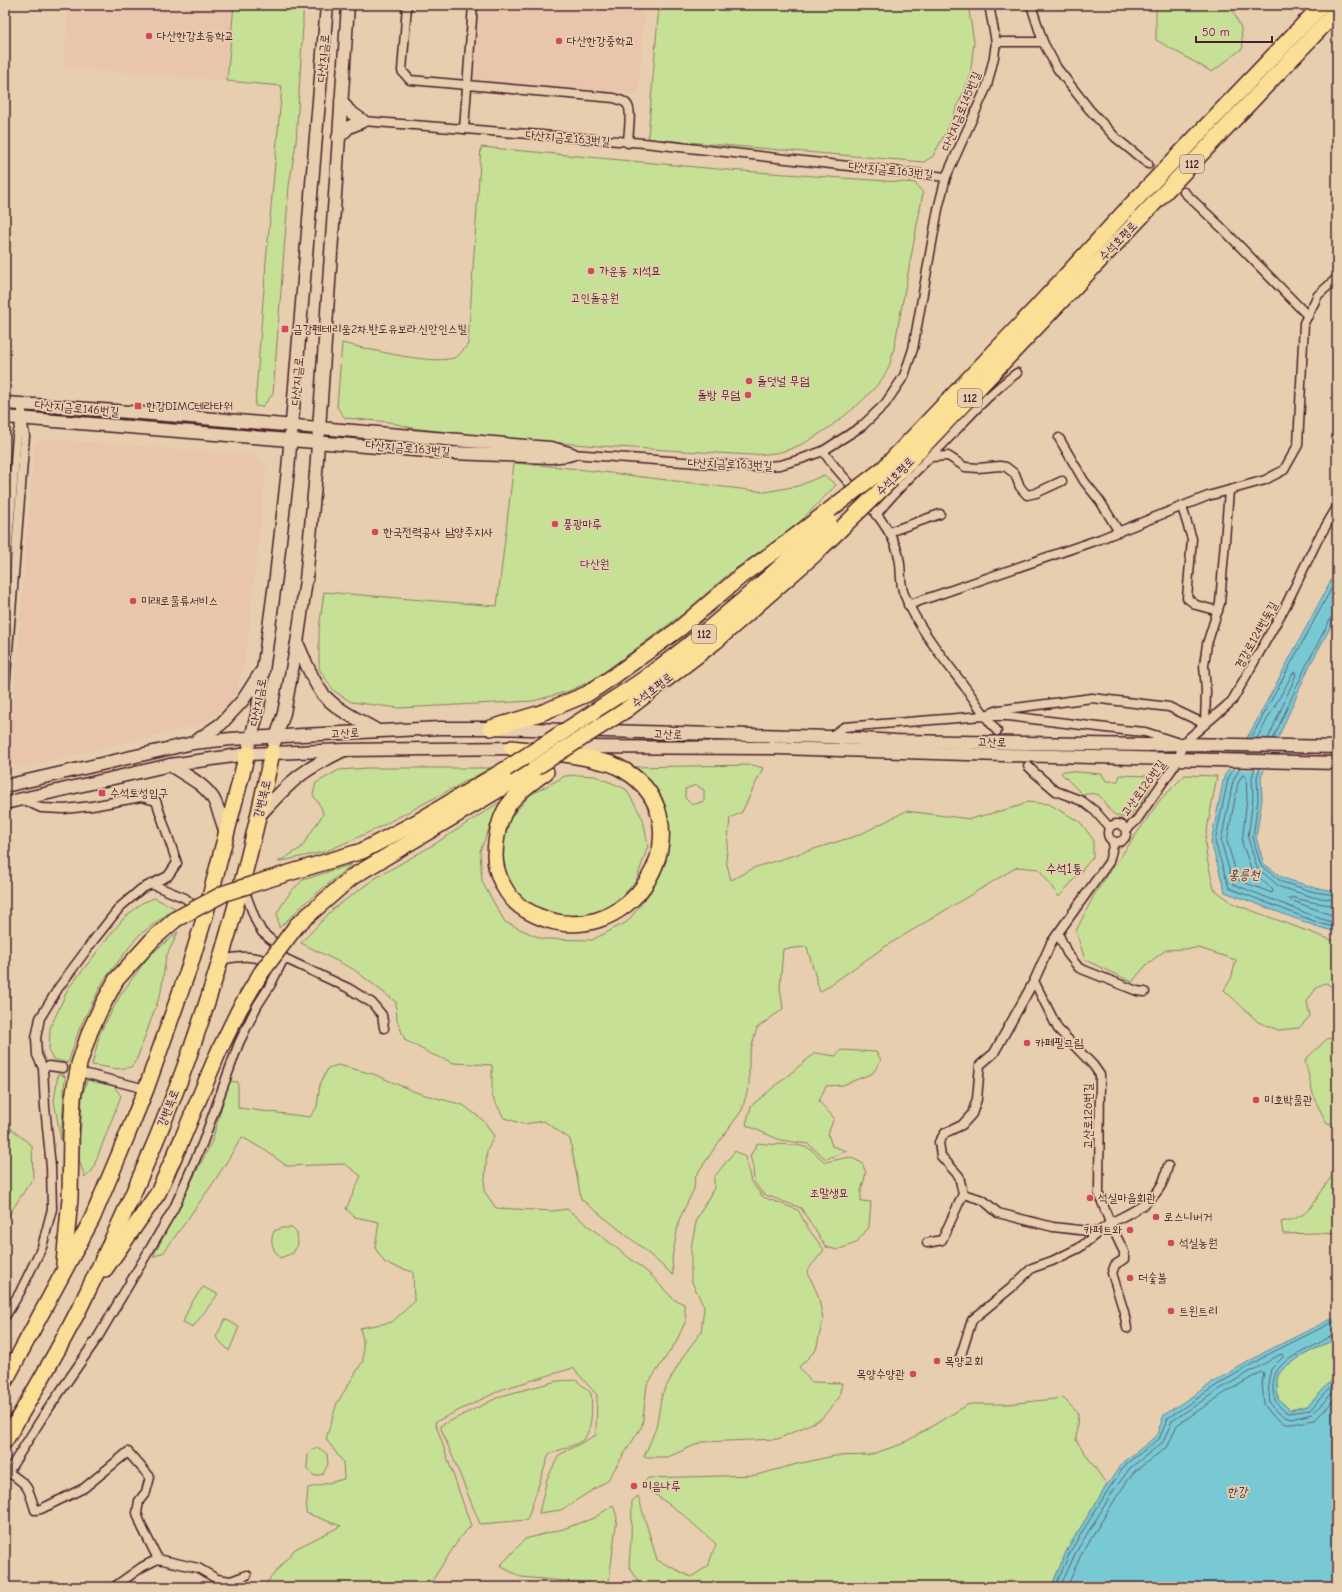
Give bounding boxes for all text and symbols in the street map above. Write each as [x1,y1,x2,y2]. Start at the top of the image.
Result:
scale bar [1196,18,1272,44]
text: 50 m [1202,25,1230,39]
place label: 다산한강초등학교 [157,29,234,43]
marker: 다산한강초등학교 [144,31,154,41]
street label: 다산지금로 [314,33,332,83]
place label: 다산한강중학교 [567,34,635,48]
marker: 다산한강중학교 [554,36,564,46]
street label: 다산지금로145번길 [939,69,983,153]
street label: 다산지금로163번길 [525,127,611,149]
road number: 112 [1180,155,1204,173]
street label: 다산지금로163번길 [848,159,934,181]
street label: 수석호평로 [1096,219,1140,263]
place label: 가운동 지석묘 [599,264,661,278]
marker: 가운동 지석묘 [586,266,596,276]
park label: 고인돌공원 [571,291,619,305]
place label: 금강펜테리움2차.반도유보라.신안인스빌 [293,322,467,336]
marker: 금강펜테리움2차.반도유보라.신안인스빌 [280,324,290,334]
street label: 다산지금로 [288,356,306,406]
place label: 돌덧널 무덤 [757,374,810,388]
marker: 돌덧널 무덤 [744,376,754,386]
place label: 돌방 무덤 [697,388,740,402]
road number: 112 [958,389,982,407]
marker: 돌방 무덤 [743,390,753,400]
street label: 다산지금로146번길 [34,397,120,419]
place label: 한강DIMC테라타워 [146,399,233,413]
marker: 한강DIMC테라타워 [133,401,143,411]
street label: 다산지금로163번길 [365,437,451,459]
street label: 수석호평로 [873,454,917,498]
street label: 다산지금로163번길 [687,456,773,472]
place label: 풍광마루 [563,517,602,531]
marker: 풍광마루 [550,519,560,529]
place label: 한국전력공사 남양주지사 [383,525,493,539]
marker: 한국전력공사 남양주지사 [370,527,380,537]
park label: 다산원 [581,557,609,571]
place label: 미래로물류서비스 [141,594,218,608]
marker: 미래로물류서비스 [128,596,138,606]
street label: 경강로124번둑길 [1232,599,1280,671]
road number: 112 [692,625,716,643]
street label: 수석호평로 [629,670,675,710]
street label: 다산지금로 [247,677,269,727]
street label: 고산로 [330,725,360,741]
street label: 고산로 [653,726,683,742]
street label: 고산로 [977,735,1007,749]
street label: 고산로126번길 [1118,757,1168,819]
street label: 강변북로 [251,779,273,819]
place label: 수석토성입구 [110,786,168,800]
marker: 수석토성입구 [97,788,107,798]
district label: 수석1통 [1046,861,1082,876]
water label: 홍릉천 [1228,867,1261,882]
place label: 카페필그림 [1035,1036,1084,1050]
marker: 카페필그림 [1022,1038,1032,1048]
street label: 고산로126번길 [1081,1083,1095,1149]
street label: 강변북로 [154,1087,182,1129]
place label: 미호박물관 [1264,1093,1313,1107]
marker: 미호박물관 [1251,1095,1261,1105]
park label: 조말생묘 [810,1186,848,1200]
place label: 석실마을회관 [1098,1191,1156,1205]
marker: 석실마을회관 [1085,1193,1095,1203]
place label: 로스니버거 [1164,1210,1212,1224]
marker: 로스니버거 [1151,1212,1161,1222]
place label: 카페트와 [1083,1223,1122,1237]
marker: 카페트와 [1125,1225,1135,1235]
place label: 석실농원 [1179,1236,1218,1250]
marker: 석실농원 [1166,1238,1176,1248]
place label: 더숯불 [1138,1271,1167,1285]
marker: 더숯불 [1125,1273,1135,1283]
place label: 트윈트리 [1179,1304,1218,1318]
marker: 트윈트리 [1166,1306,1176,1316]
place label: 목양교회 [945,1354,984,1368]
marker: 목양교회 [932,1356,942,1366]
place label: 목양수양관 [857,1367,905,1381]
marker: 목양수양관 [908,1369,918,1379]
place label: 미음나루 [642,1479,681,1493]
marker: 미음나루 [629,1481,639,1491]
water label: 한강 [1227,1484,1249,1499]

